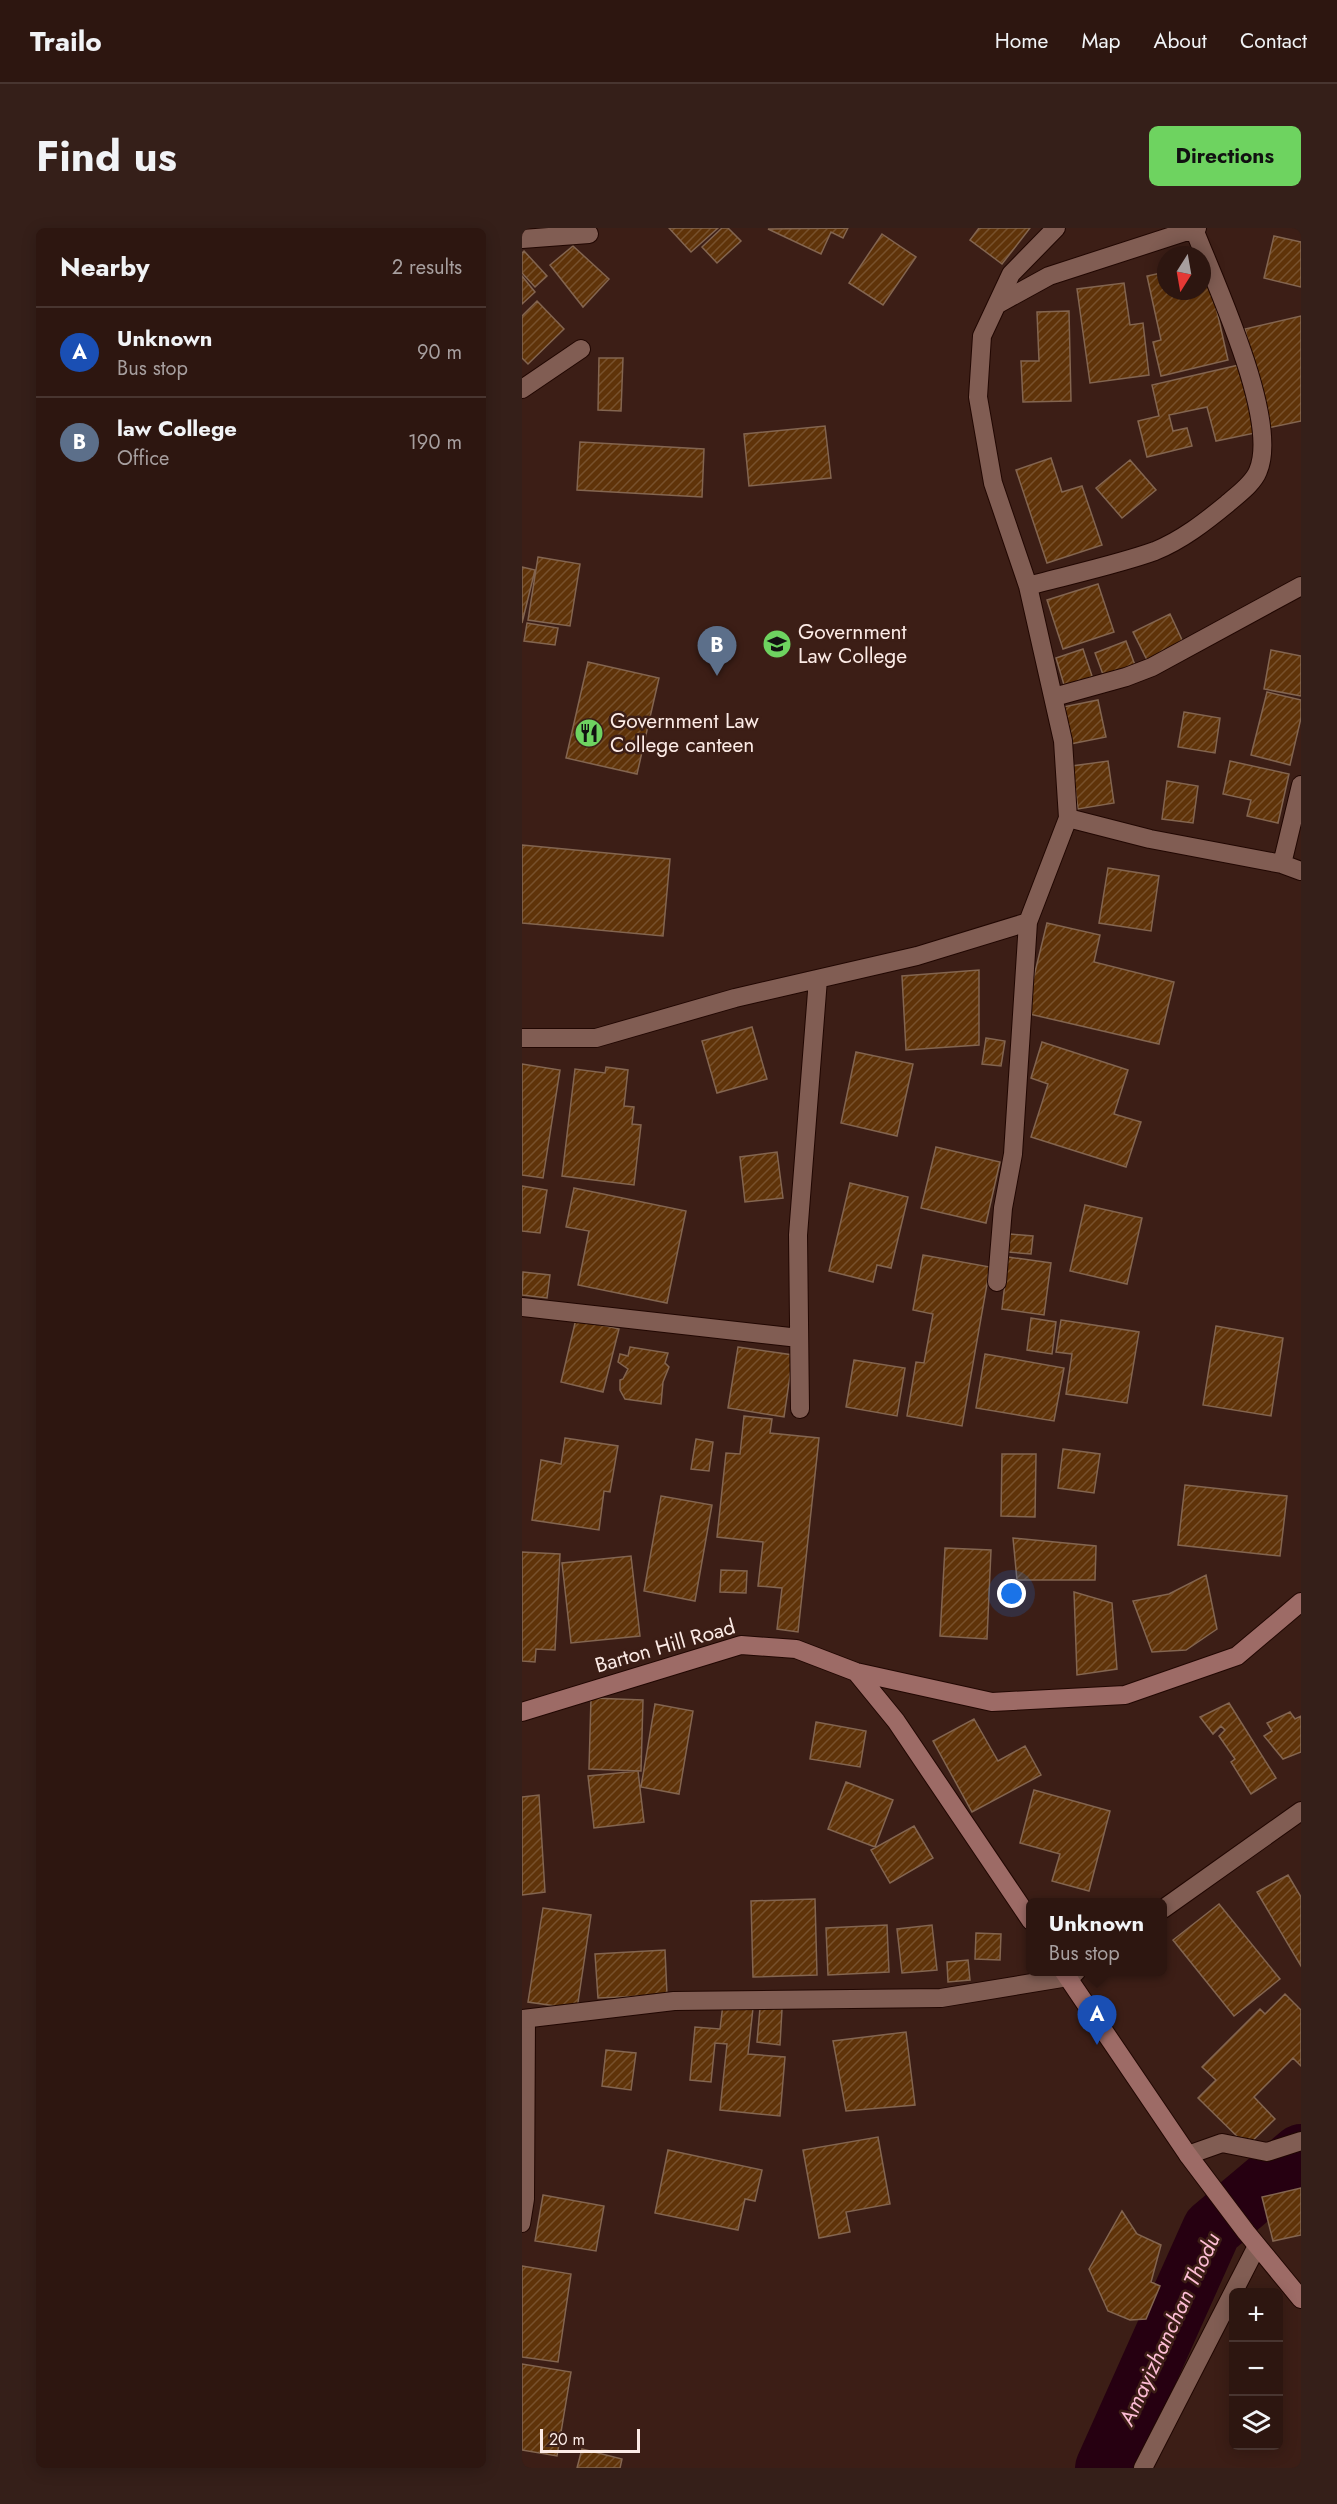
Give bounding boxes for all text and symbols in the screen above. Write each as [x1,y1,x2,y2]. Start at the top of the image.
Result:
text: Trailo [30,21,102,62]
text: Home [995,26,1048,56]
text: Map [1081,26,1121,56]
text: About [1154,26,1207,56]
text: Contact [1240,26,1307,56]
text: Find us [36,126,177,187]
button: Directions [1149,126,1301,186]
north arrow [1157,246,1211,300]
text: Nearby [60,248,149,286]
text: 2 results [392,253,462,282]
text: Unknown [117,322,212,354]
text: A [72,338,87,367]
text: 90 m [417,338,462,367]
text: Bus stop [117,354,188,383]
text: law College [117,412,237,444]
text: B [73,428,86,457]
text: 190 m [408,428,462,457]
text: Office [117,444,169,473]
place label: Government Law College [798,617,907,671]
pin: B [698,626,736,676]
school or university icon: Government Law College [761,628,793,660]
place label: Government Law College canteen [610,706,759,760]
restaurant icon: Government Law College canteen [573,717,605,749]
your location [997,1579,1026,1608]
street label: Barton Hill Road [591,1612,739,1680]
popup [1026,1898,1167,1976]
text: Unknown [1049,1907,1144,1939]
text: Bus stop [1049,1939,1120,1968]
pin: A [1078,1996,1116,2045]
water label: Amayizhanchan Thodu [1110,2227,1228,2432]
map controls [1229,2288,1283,2450]
button: + [1229,2288,1283,2342]
button: − [1229,2342,1283,2396]
button: layers [1229,2396,1283,2450]
scale bar [540,2426,640,2454]
text: 20 m [549,2428,585,2451]

